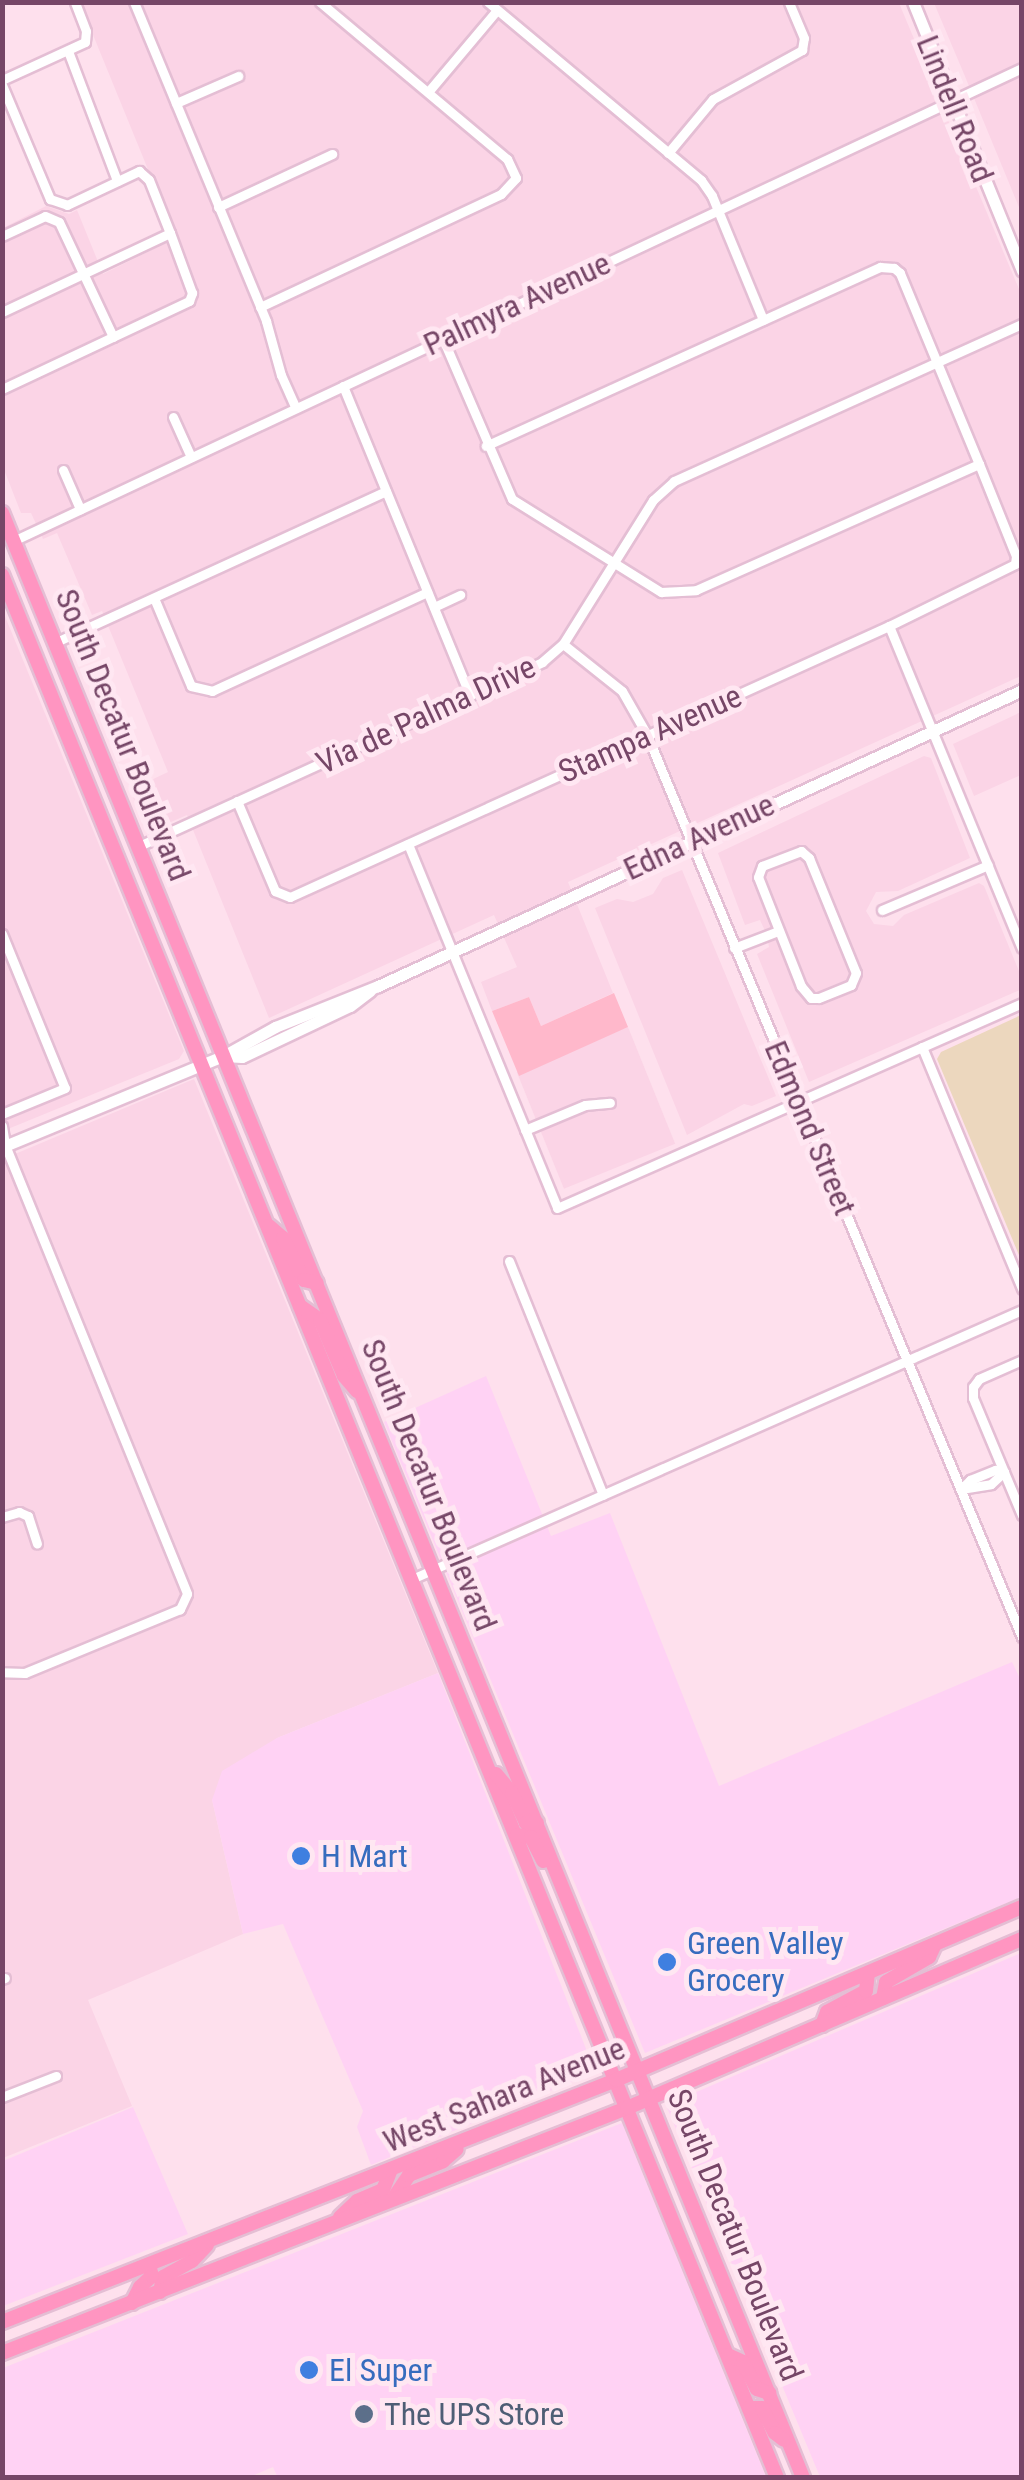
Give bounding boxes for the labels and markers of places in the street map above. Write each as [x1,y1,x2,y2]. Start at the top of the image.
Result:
place label: H Mart [321,1837,408,1875]
marker: H Mart [290,1845,312,1867]
place label: Green Valley Grocery [687,1925,844,2000]
marker: Green Valley Grocery [656,1951,678,1973]
place label: El Super [329,2351,432,2389]
marker: El Super [298,2359,320,2381]
place label: The UPS Store [384,2395,564,2433]
marker: The UPS Store [353,2403,375,2425]

